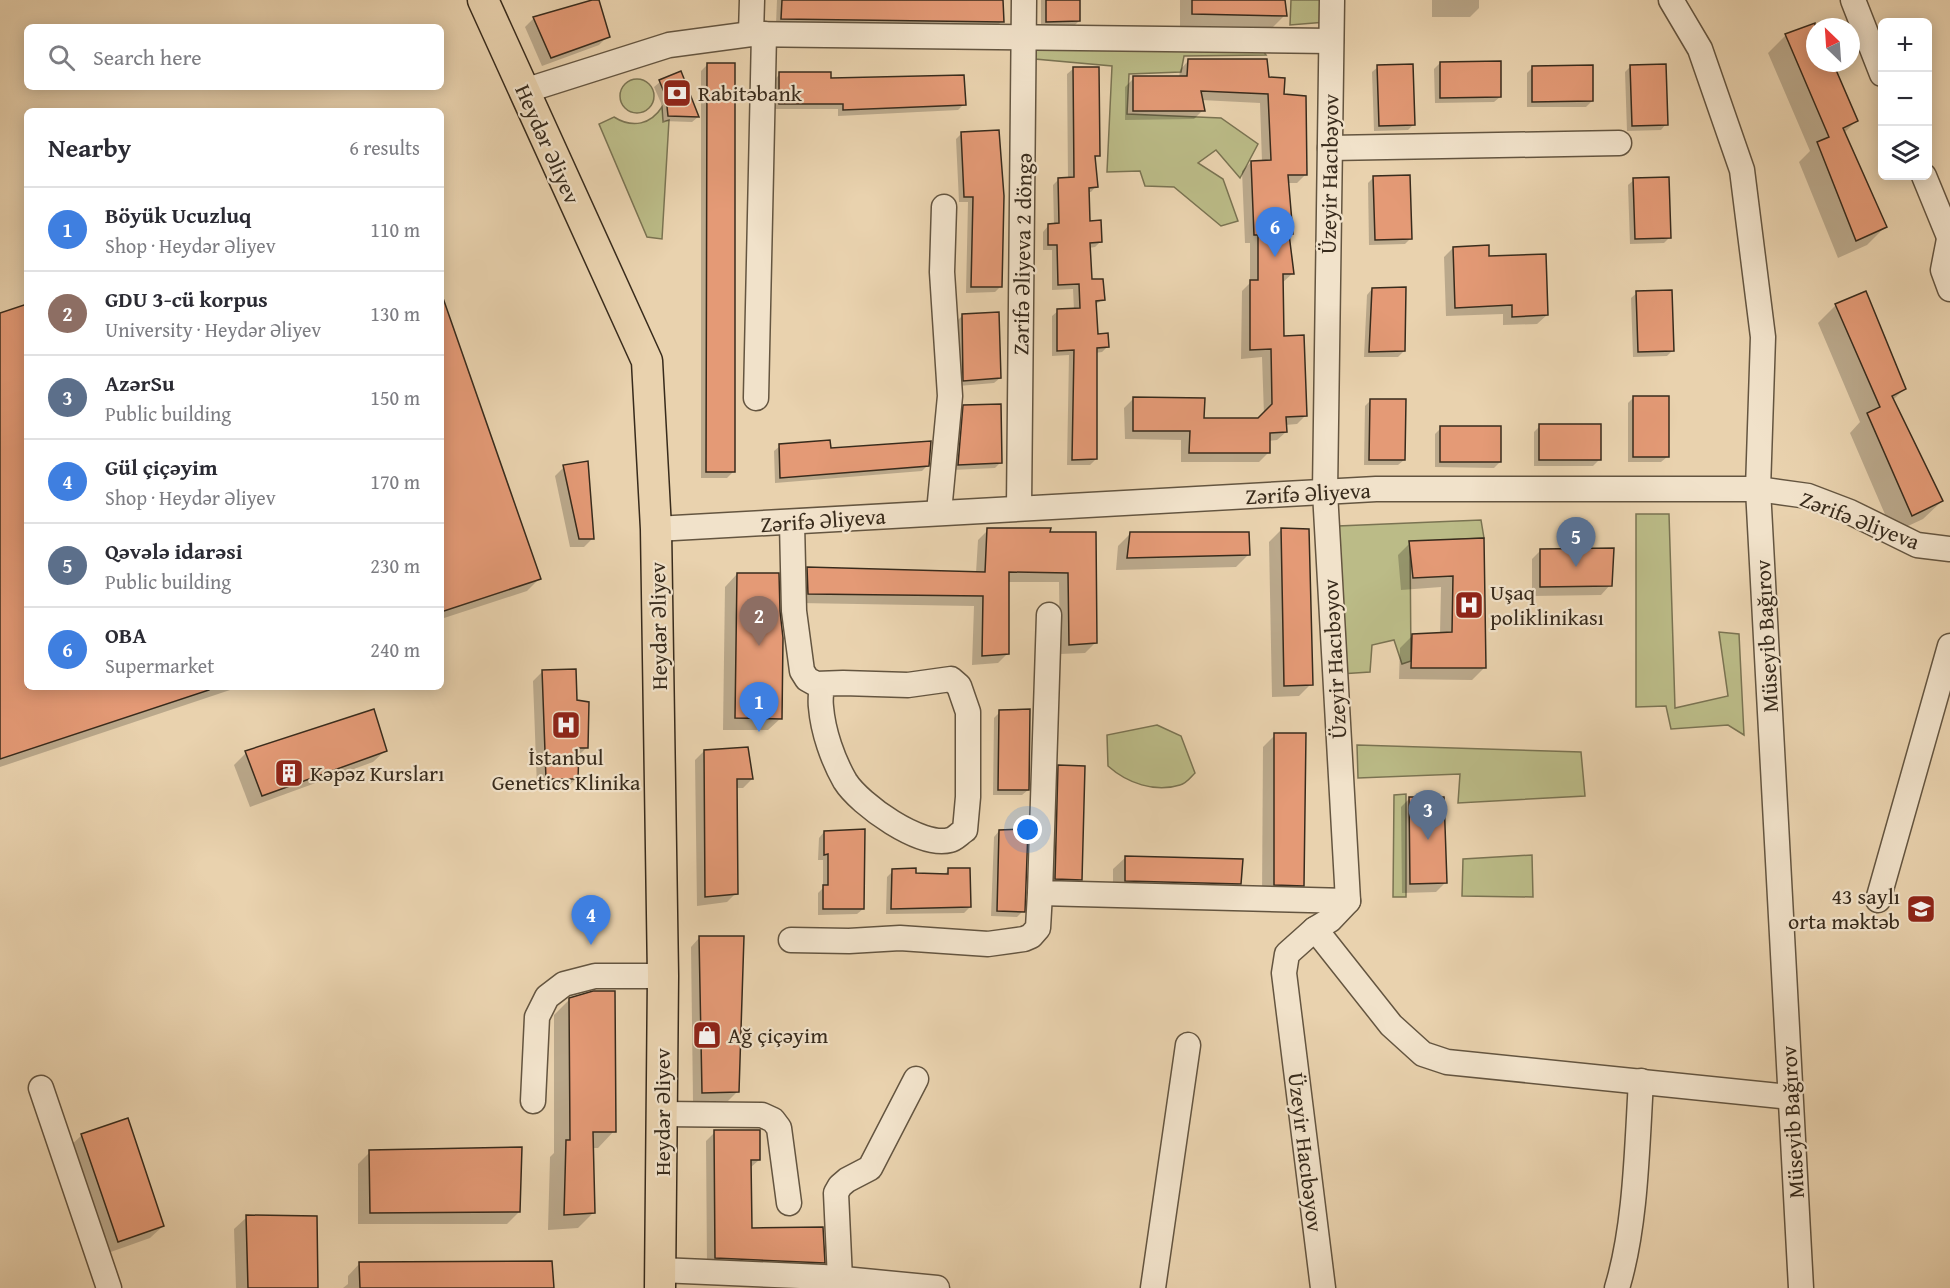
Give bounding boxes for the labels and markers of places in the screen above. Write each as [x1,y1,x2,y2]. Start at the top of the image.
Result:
bank icon: Rabitəbank [661,77,693,109]
place label: Rabitəbank [698,77,803,109]
pin: 6 [1256,208,1294,257]
pin: 5 [1556,518,1596,567]
place label: Uşaq poliklinikası [1490,576,1604,633]
hospital icon: Uşaq poliklinikası [1453,589,1485,621]
pin: 2 [740,596,778,646]
pin: 1 [740,682,778,732]
hospital icon: İstanbul Genetics Klinika [550,709,582,741]
place label: İstanbul Genetics Klinika [492,741,641,798]
building icon: Kəpəz Kursları [273,757,305,789]
place label: Kəpəz Kursları [310,757,444,789]
pin: 3 [1408,790,1448,840]
place label: 43 saylı orta məktəb [1788,880,1900,937]
school or university icon: 43 saylı orta məktəb [1905,893,1937,925]
pin: 4 [572,896,610,945]
shop icon: Ağ çiçəyim [691,1019,723,1051]
place label: Ağ çiçəyim [728,1019,828,1051]

